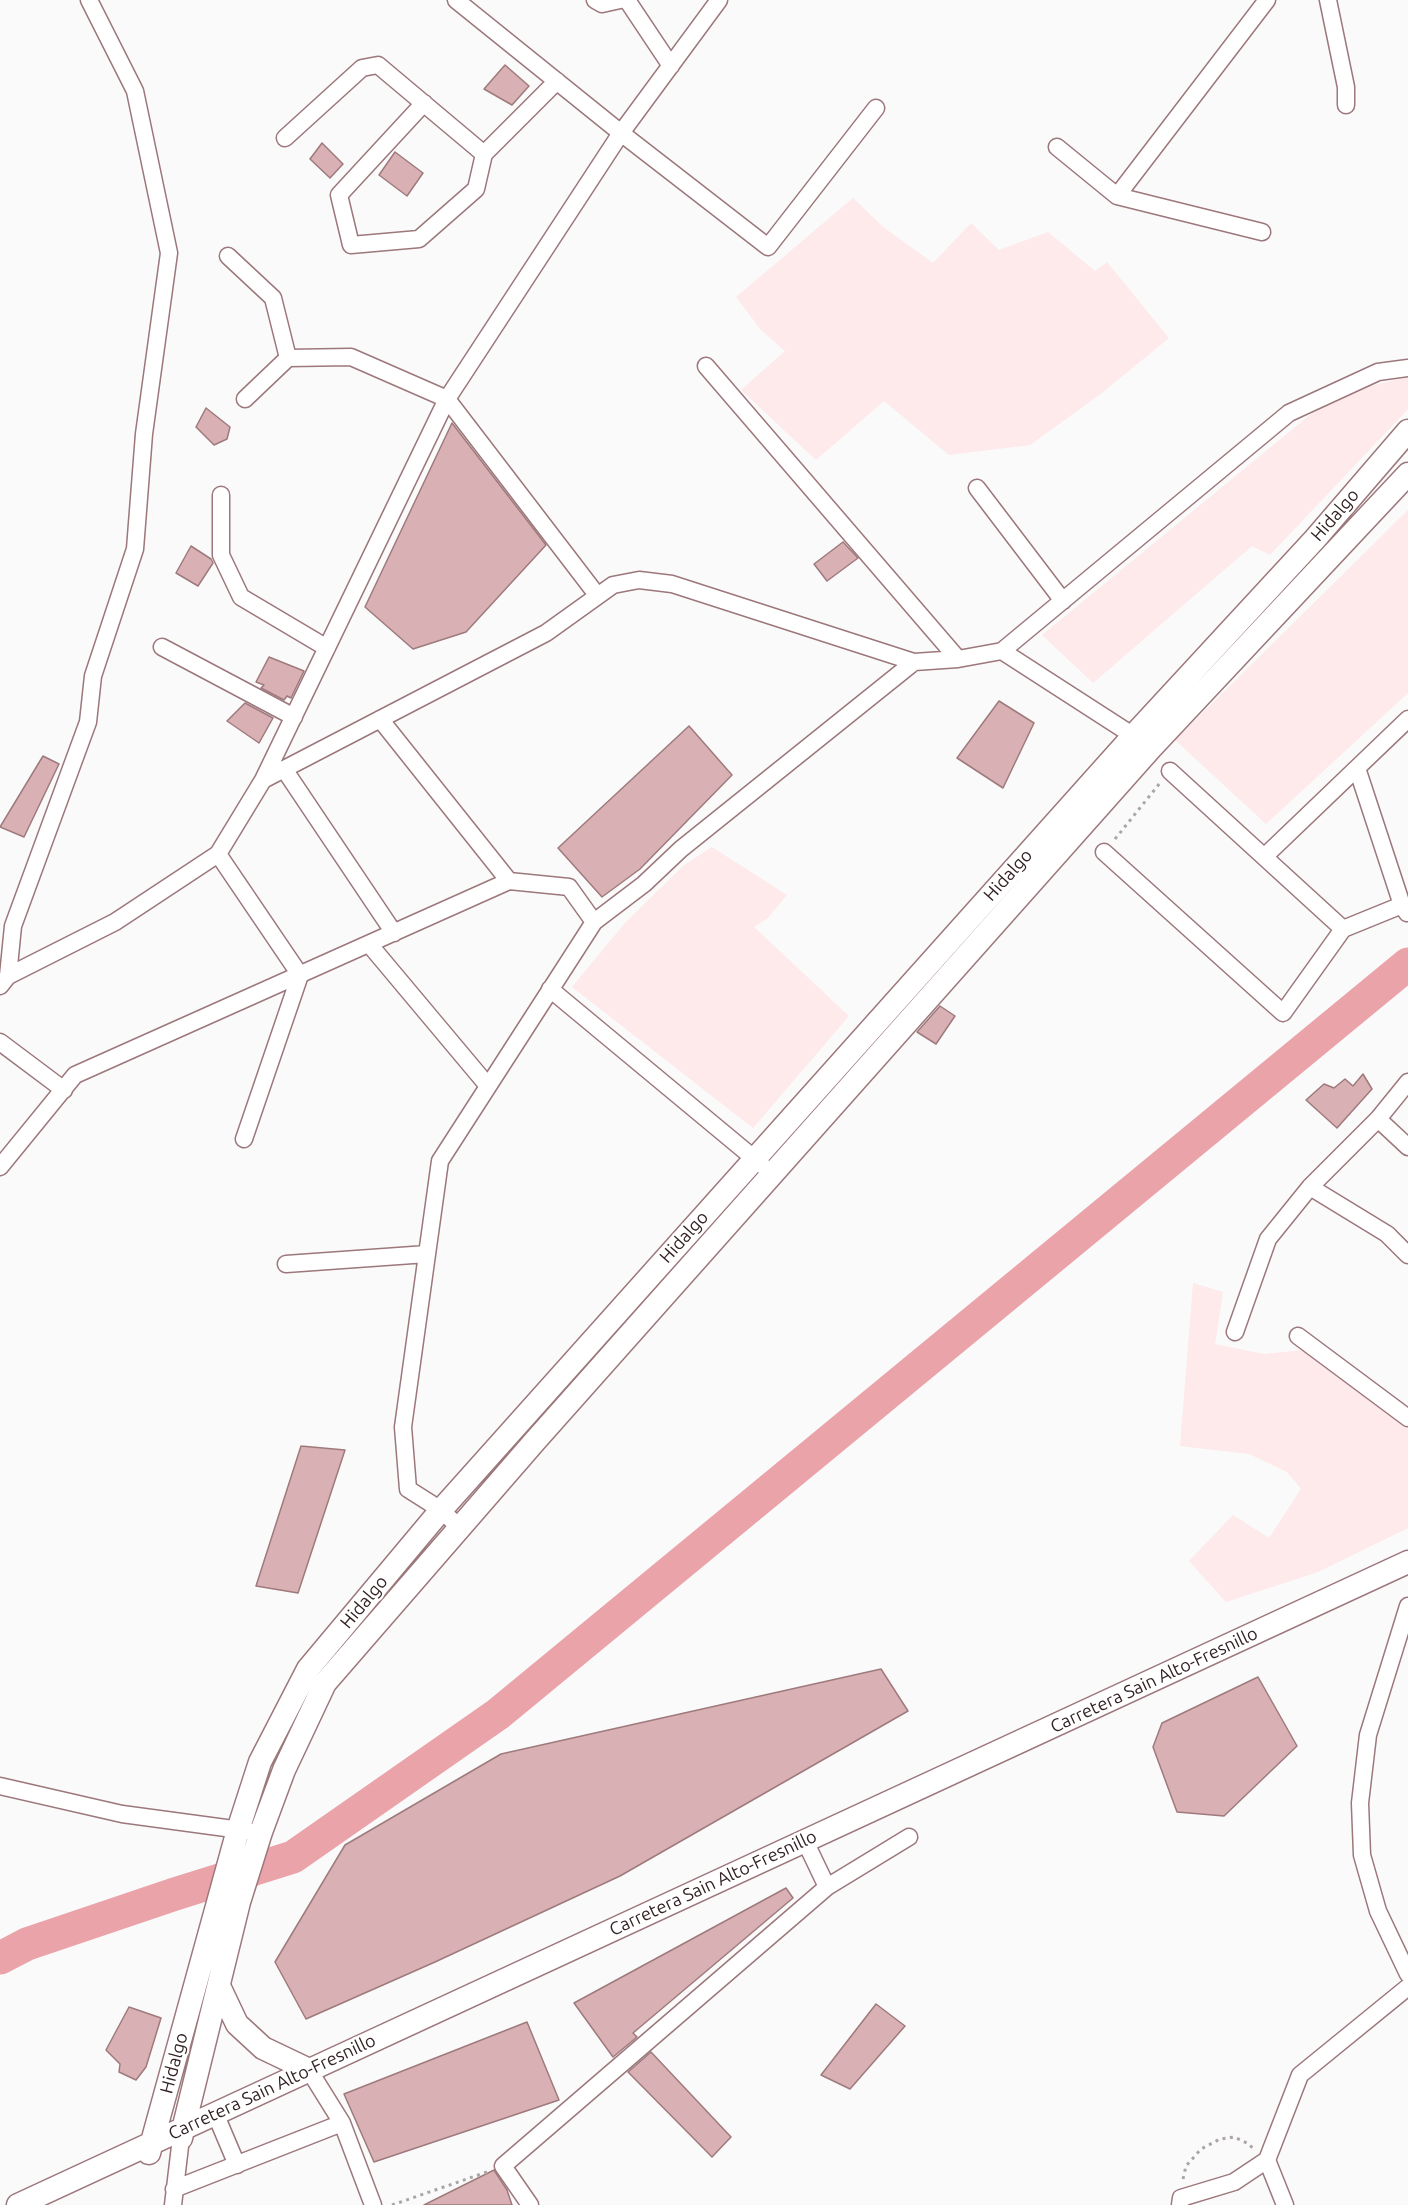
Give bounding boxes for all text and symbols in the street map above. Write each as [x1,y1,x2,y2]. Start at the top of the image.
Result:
street label: Hidalgo [1306,484,1364,546]
street label: Hidalgo [979,845,1037,905]
street label: Hidalgo [655,1207,713,1267]
street label: Hidalgo [336,1571,392,1633]
street label: Carretera Sain Alto-Fresnillo [1047,1622,1261,1738]
street label: Carretera Sain Alto-Fresnillo [606,1825,820,1941]
street label: Carretera Sain Alto-Fresnillo [165,2029,379,2145]
street label: Hidalgo [156,2030,192,2096]

